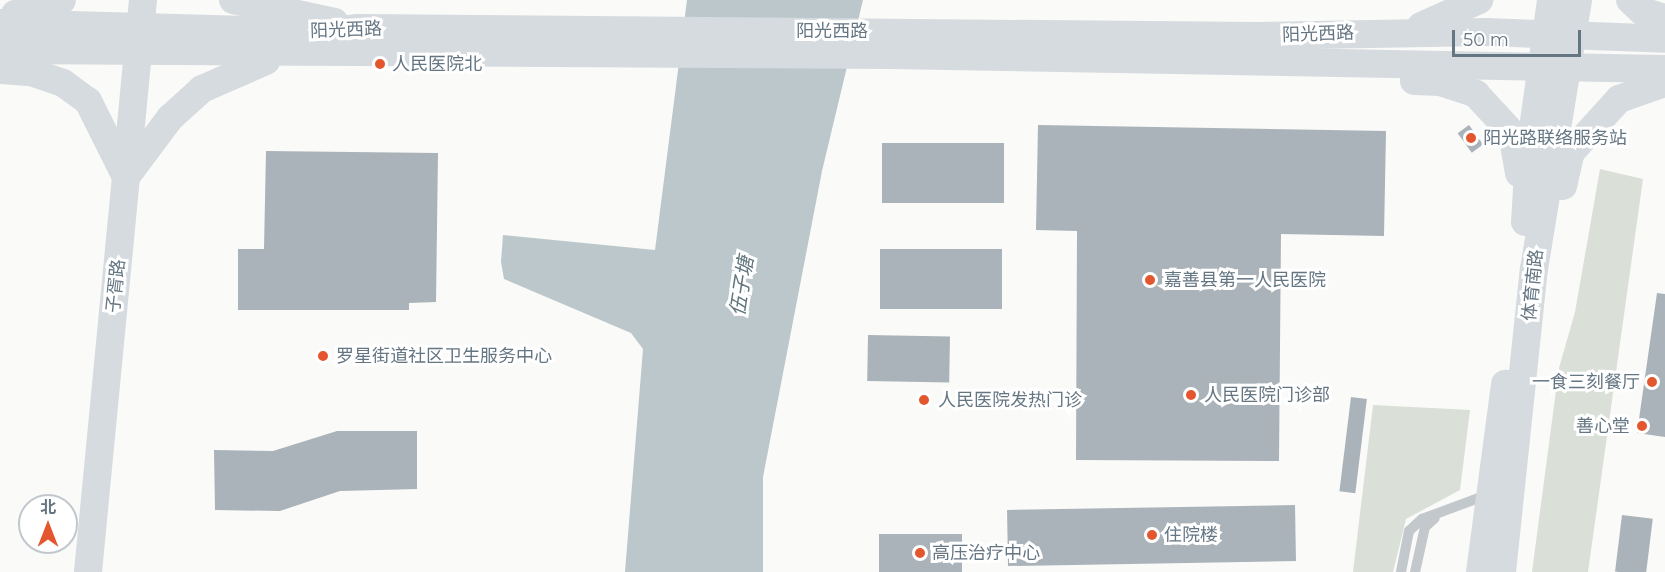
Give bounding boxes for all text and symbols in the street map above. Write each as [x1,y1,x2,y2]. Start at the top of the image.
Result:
street label: 阳光西路 [310,18,382,42]
scale bar [1455,18,1584,56]
street label: 阳光西路 [796,20,868,42]
street label: 阳光西路 [1282,22,1354,46]
text: 50 m [1463,29,1509,51]
place label: 人民医院北 [392,53,482,75]
marker: 人民医院北 [373,57,387,71]
place label: 阳光路联络服务站 [1483,127,1627,149]
marker: 阳光路联络服务站 [1464,131,1478,145]
street label: 体育南路 [1518,248,1548,322]
water label: 伍子塘 [725,254,759,318]
street label: 子胥路 [102,258,130,314]
place label: 嘉善县第一人民医院 [1164,269,1326,291]
marker: 嘉善县第一人民医院 [1141,271,1159,289]
place label: 罗星街道社区卫生服务中心 [336,345,552,367]
marker: 罗星街道社区卫生服务中心 [314,347,332,365]
place label: 一食三刻餐厅 [1532,371,1640,393]
marker: 一食三刻餐厅 [1645,375,1659,389]
place label: 人民医院门诊部 [1204,384,1330,406]
marker: 人民医院门诊部 [1182,386,1200,404]
place label: 人民医院发热门诊 [938,389,1082,411]
marker: 人民医院发热门诊 [915,391,933,409]
place label: 善心堂 [1576,415,1630,437]
marker: 善心堂 [1635,419,1649,433]
north arrow [18,494,78,554]
text: 北 [40,498,56,517]
place label: 住院楼 [1164,524,1218,546]
marker: 住院楼 [1145,528,1159,542]
place label: 高压治疗中心 [932,542,1040,564]
marker: 高压治疗中心 [913,546,927,560]

